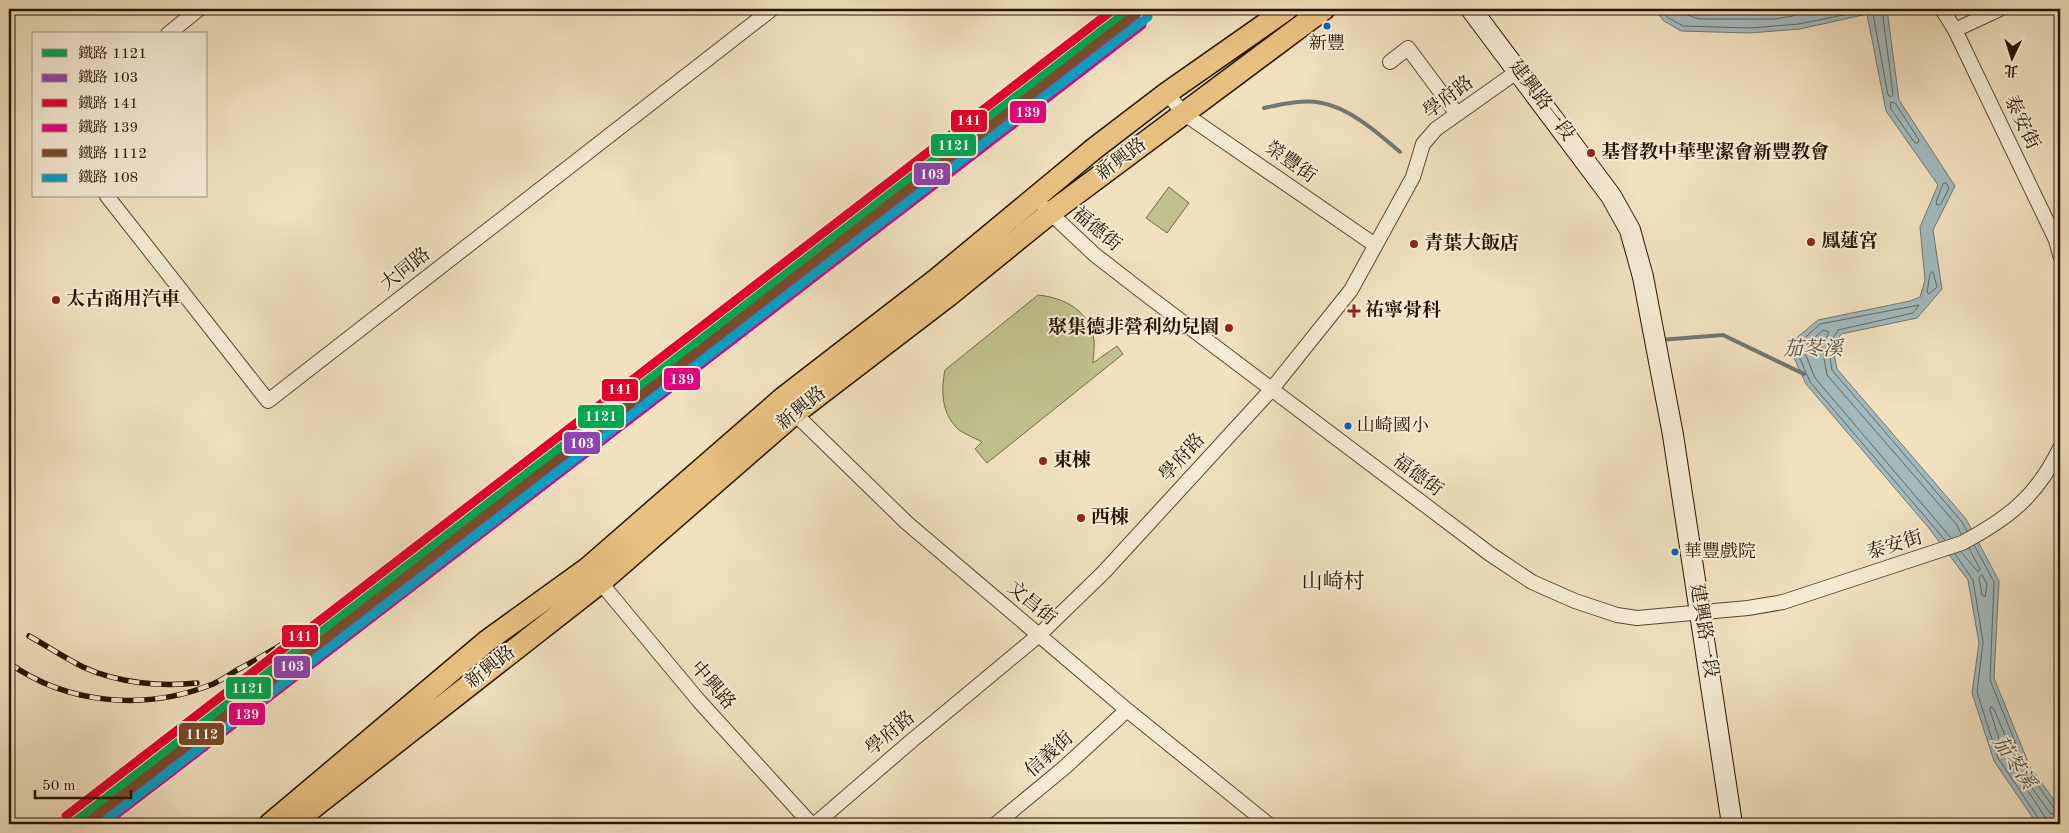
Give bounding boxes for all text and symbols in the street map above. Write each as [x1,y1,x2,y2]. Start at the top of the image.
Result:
marker: 新豐 [1322,21,1332,31]
legend [32,32,208,198]
north arrow [1986,32,2036,82]
place label: 新豐 [1309,33,1345,53]
text: 鐵路 1121 [78,45,147,62]
street label: 建興路一段 [1505,56,1579,145]
text: 北 [2004,62,2019,78]
text: 鐵路 103 [78,69,138,86]
street label: 學府路 [1419,72,1477,123]
street label: 泰安街 [2000,92,2045,153]
text: 鐵路 141 [78,95,138,112]
line badge: 139 [1009,100,1047,124]
text: 139 [1016,106,1040,120]
line badge: 141 [950,109,988,133]
text: 141 [957,114,981,128]
text: 鐵路 139 [78,119,138,136]
line badge: 1121 [930,133,977,157]
street label: 新興路 [1092,134,1150,185]
street label: 榮豐街 [1261,136,1321,187]
text: 1121 [938,139,970,153]
place label: 基督教中華聖潔會新豐教會 [1601,141,1829,163]
text: 鐵路 1112 [78,145,147,162]
marker: 基督教中華聖潔會新豐教會 [1585,147,1597,159]
line badge: 103 [913,162,951,186]
text: 103 [920,168,944,182]
text: 鐵路 108 [78,169,138,186]
street label: 福德街 [1068,203,1125,256]
place label: 鳳蓮宮 [1821,230,1878,252]
place label: 青葉大飯店 [1424,232,1519,254]
marker: 鳳蓮宮 [1805,236,1817,248]
marker: 青葉大飯店 [1408,238,1420,250]
street label: 大同路 [376,243,434,295]
place label: 太古商用汽車 [66,288,180,310]
marker: 太古商用汽車 [50,294,62,306]
place label: 祐寧骨科 [1365,299,1441,321]
marker: 祐寧骨科 [1347,304,1361,318]
place label: 聚集德非營利幼兒園 [1048,316,1219,338]
marker: 聚集德非營利幼兒園 [1223,322,1235,334]
water label: 茄苳溪 [1783,338,1845,360]
line badge: 139 [663,367,701,391]
text: 139 [670,373,694,387]
line badge: 141 [601,378,639,402]
street label: 新興路 [773,382,830,434]
text: 141 [608,383,632,397]
line badge: 1121 [577,404,625,429]
text: 1121 [585,410,617,424]
place label: 山崎國小 [1357,415,1429,435]
marker: 山崎國小 [1343,421,1353,431]
street label: 學府路 [1155,429,1209,486]
line badge: 103 [563,431,601,455]
text: 103 [570,437,594,451]
place label: 東棟 [1053,449,1091,471]
street label: 福德街 [1389,450,1447,501]
marker: 東棟 [1037,455,1049,467]
place label: 西棟 [1091,506,1129,528]
marker: 西棟 [1075,512,1087,524]
street label: 泰安街 [1864,526,1925,563]
place label: 華豐戲院 [1684,541,1756,561]
marker: 華豐戲院 [1670,547,1680,557]
district label: 山崎村 [1302,570,1365,593]
street label: 文昌街 [1003,577,1060,630]
street label: 建興路一段 [1686,582,1722,679]
line badge: 141 [281,624,319,648]
text: 141 [288,630,312,644]
street label: 新興路 [461,641,519,693]
line badge: 103 [273,655,311,679]
street label: 中興路 [686,657,739,714]
text: 103 [280,660,304,674]
line badge: 1121 [225,676,272,700]
text: 1121 [232,682,264,696]
line badge: 139 [228,702,266,726]
street label: 學府路 [862,707,919,760]
text: 139 [235,708,259,722]
line badge: 1112 [178,722,225,746]
street label: 信義街 [1020,727,1078,781]
text: 1112 [186,728,218,742]
water label: 茄苳溪 [1988,731,2041,795]
scale bar [35,768,131,800]
text: 50 m [42,779,76,794]

